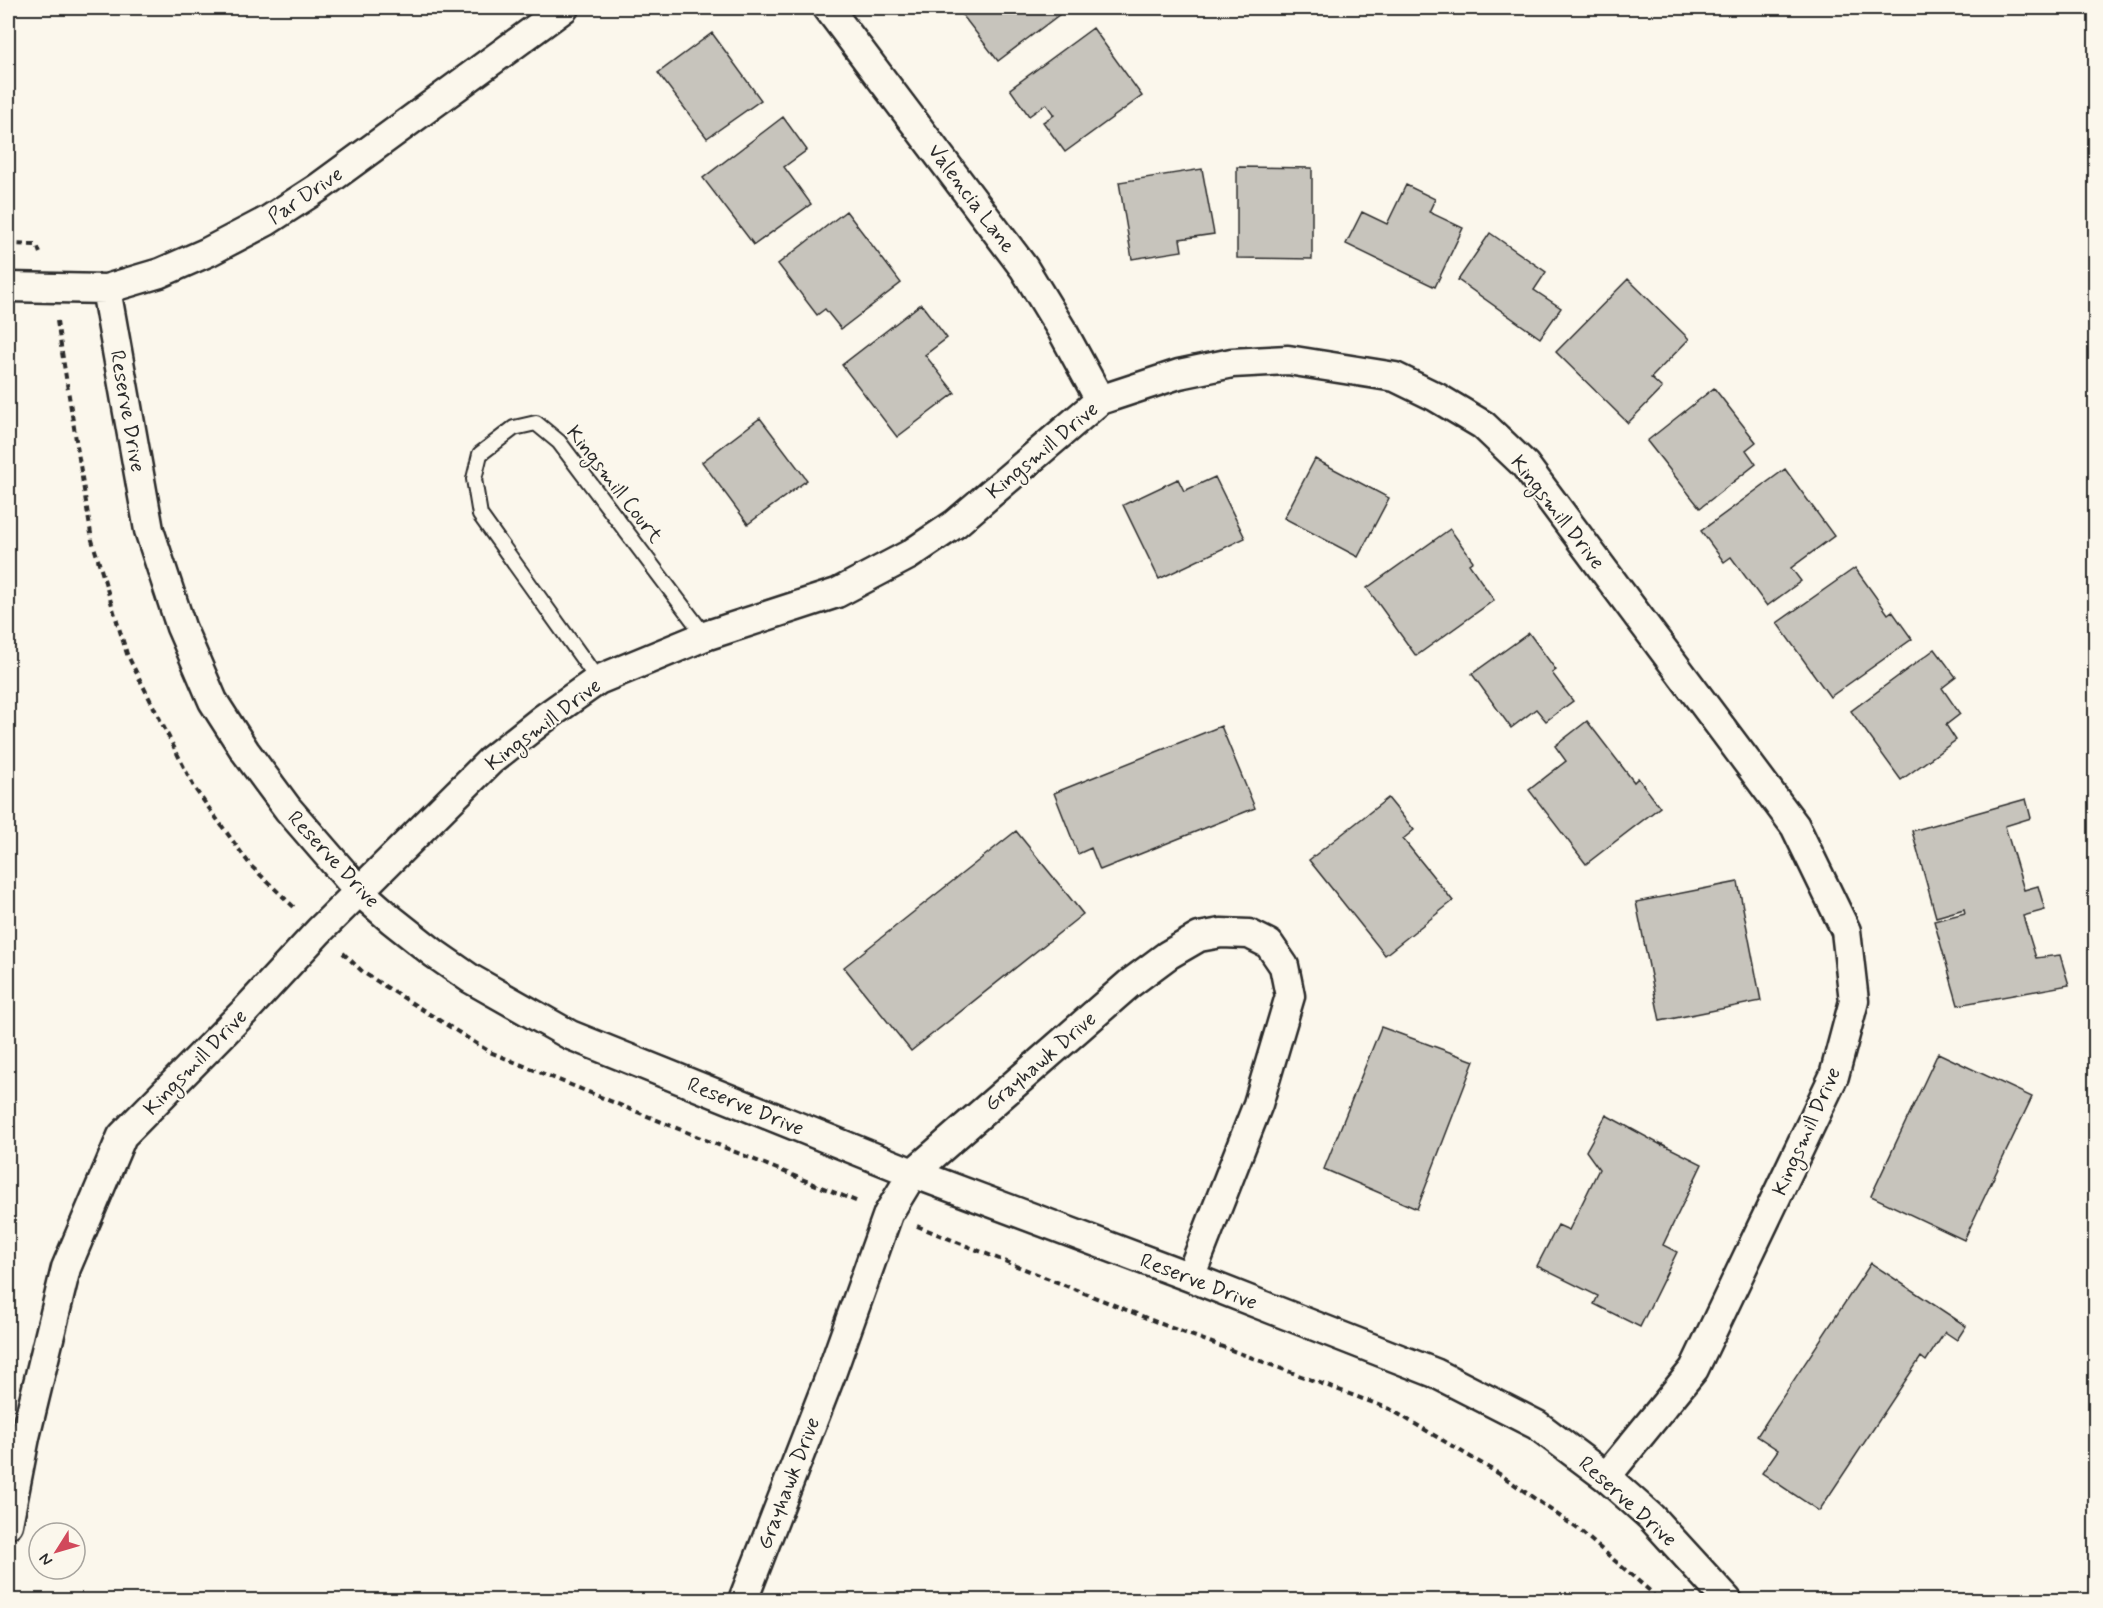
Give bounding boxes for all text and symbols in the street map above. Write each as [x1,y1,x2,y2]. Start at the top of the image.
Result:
street label: Valencia Lane [921,138,1022,259]
street label: Par Drive [263,160,349,231]
street label: Reserve Drive [103,348,152,474]
street label: Kingsmill Drive [981,396,1105,507]
street label: Kingsmill Court [559,420,669,550]
street label: Kingsmill Drive [1503,450,1611,576]
street label: Kingsmill Drive [480,672,608,778]
street label: Reserve Drive [281,805,386,914]
street label: Kingsmill Drive [138,1003,254,1123]
street label: Grayhawk Drive [979,1005,1103,1118]
street label: Kingsmill Drive [1766,1063,1849,1201]
street label: Reserve Drive [683,1071,808,1143]
street label: Reserve Drive [1136,1247,1261,1317]
street label: Grayhawk Drive [751,1413,827,1554]
street label: Reserve Drive [1572,1450,1683,1553]
north arrow [27,1521,87,1581]
text: N [35,1549,58,1570]

